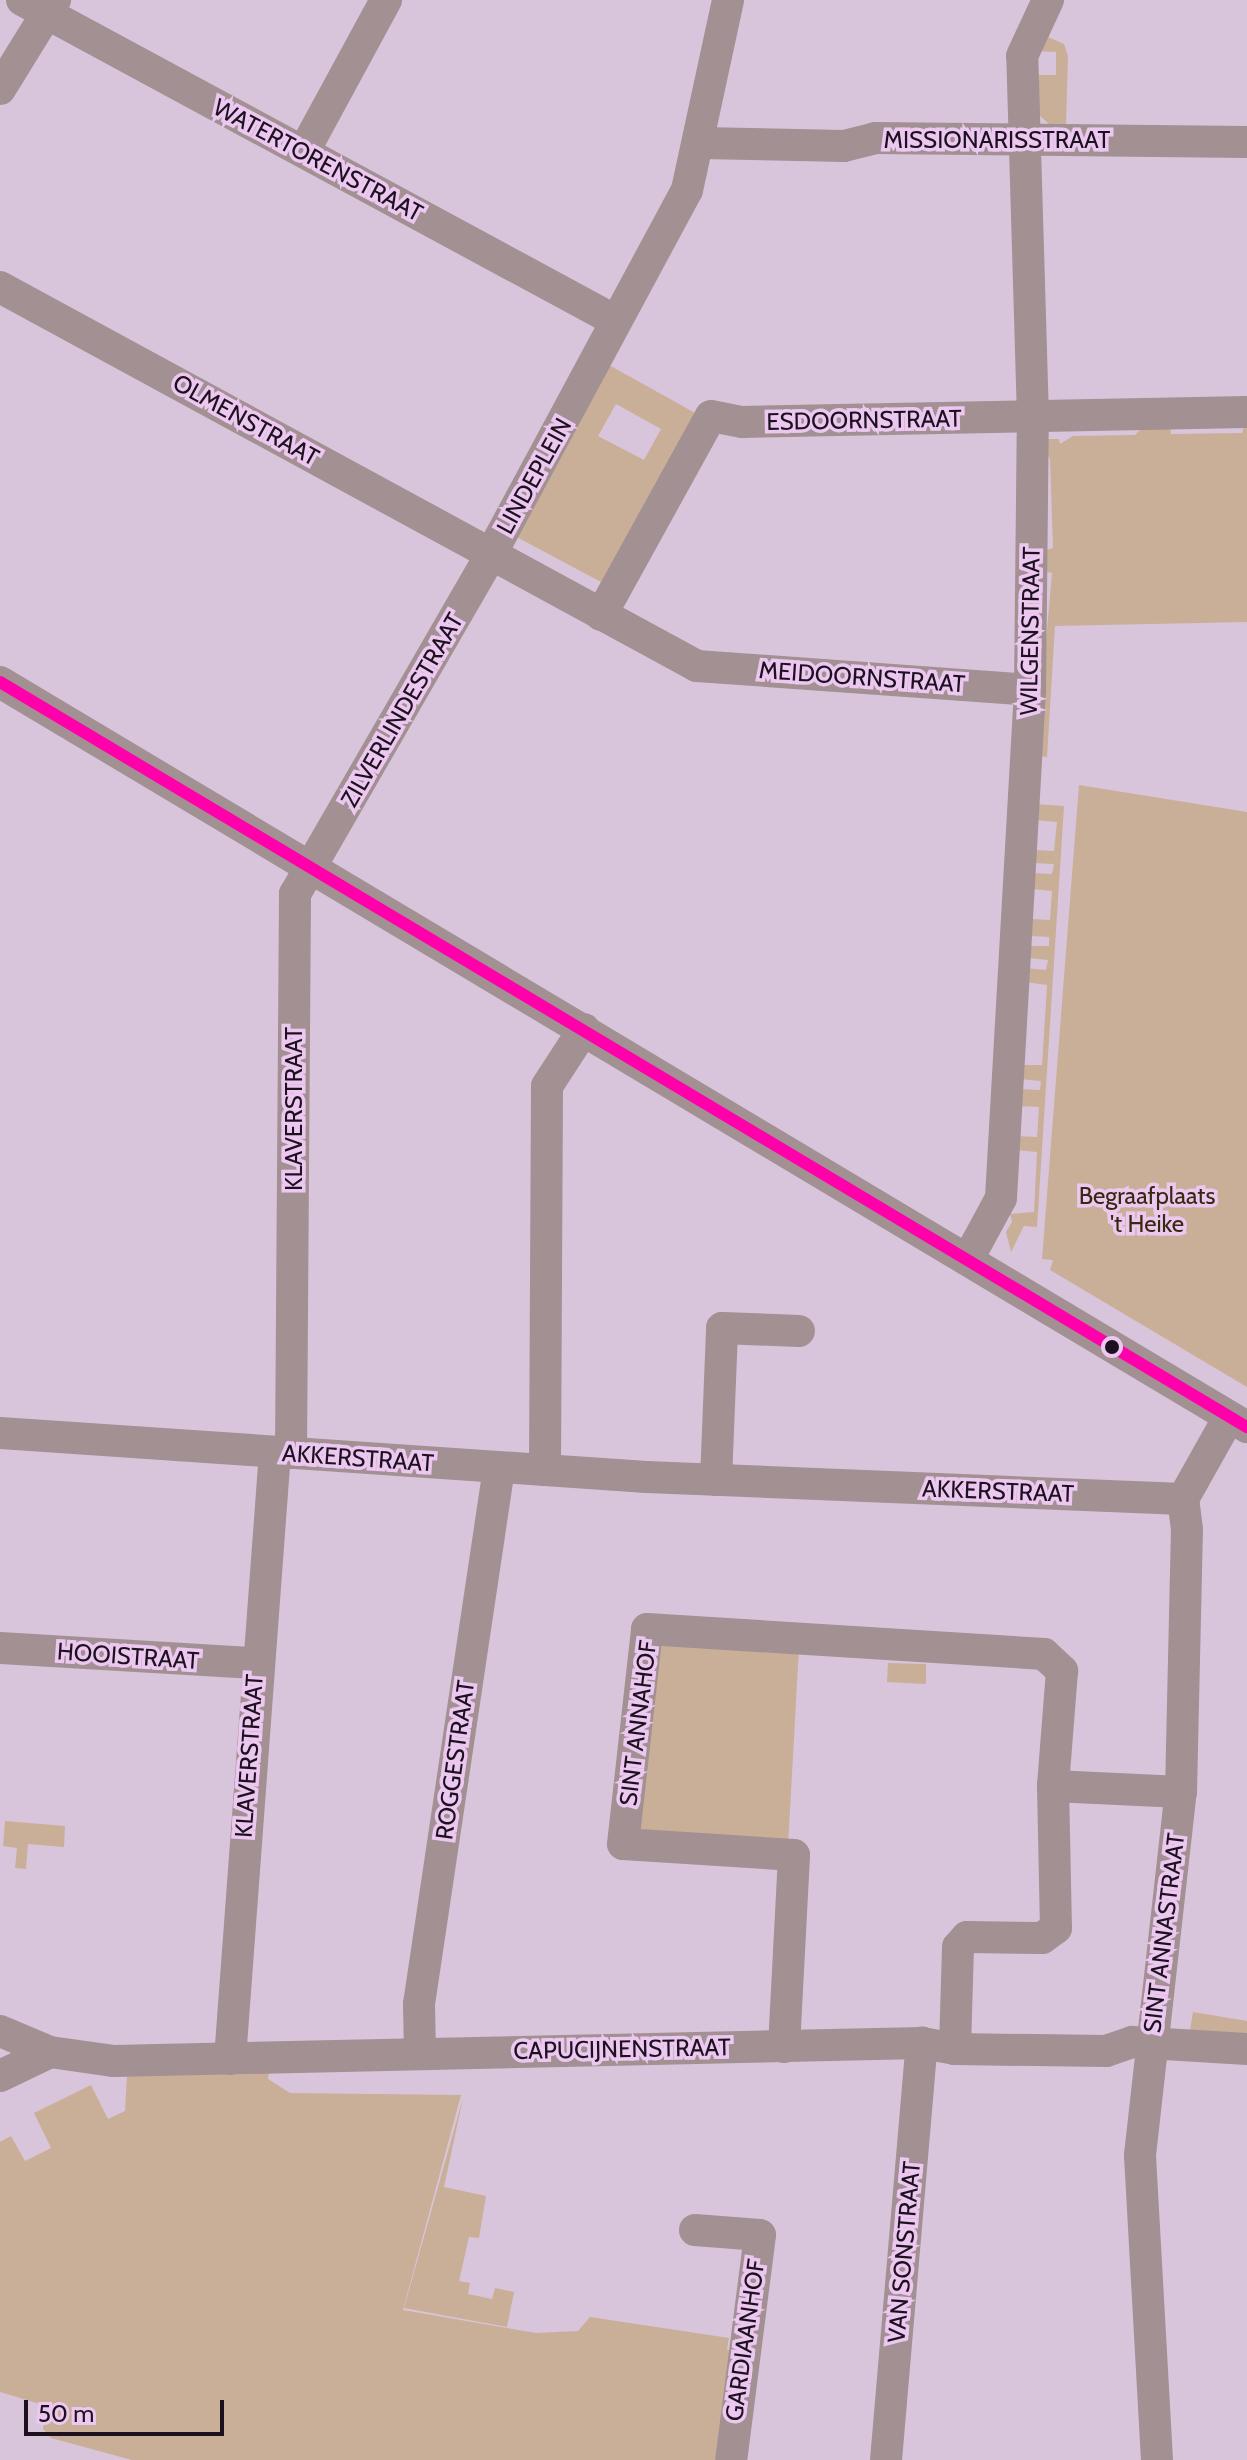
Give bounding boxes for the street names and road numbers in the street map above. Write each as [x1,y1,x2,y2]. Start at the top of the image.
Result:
street label: WATERTORENSTRAAT [208,93,428,227]
street label: MISSIONARISSTRAAT [884,126,1110,154]
street label: OLMENSTRAAT [168,368,324,472]
street label: ESDOORNSTRAAT [766,404,962,436]
street label: LINDEPLEIN [490,413,578,539]
street label: WILGENSTRAAT [1014,546,1046,716]
street label: ZILVERLINDESTRAAT [335,608,469,812]
street label: MEIDOORNSTRAAT [758,655,966,699]
street label: KLAVERSTRAAT [280,1027,308,1191]
street label: AKKERSTRAAT [281,1438,435,1478]
street label: AKKERSTRAAT [922,1474,1074,1508]
street label: HOOISTRAAT [56,1637,200,1675]
street label: SINT ANNAHOF [614,1639,662,1807]
street label: KLAVERSTRAAT [229,1673,269,1839]
street label: ROGGESTRAAT [430,1678,480,1842]
street label: SINT ANNASTRAAT [1137,1832,1191,2034]
street label: CAPUCIJNENSTRAAT [513,2033,731,2065]
street label: VAN SONSTRAAT [882,2160,926,2344]
street label: GARDIAANHOF [719,2257,771,2423]

